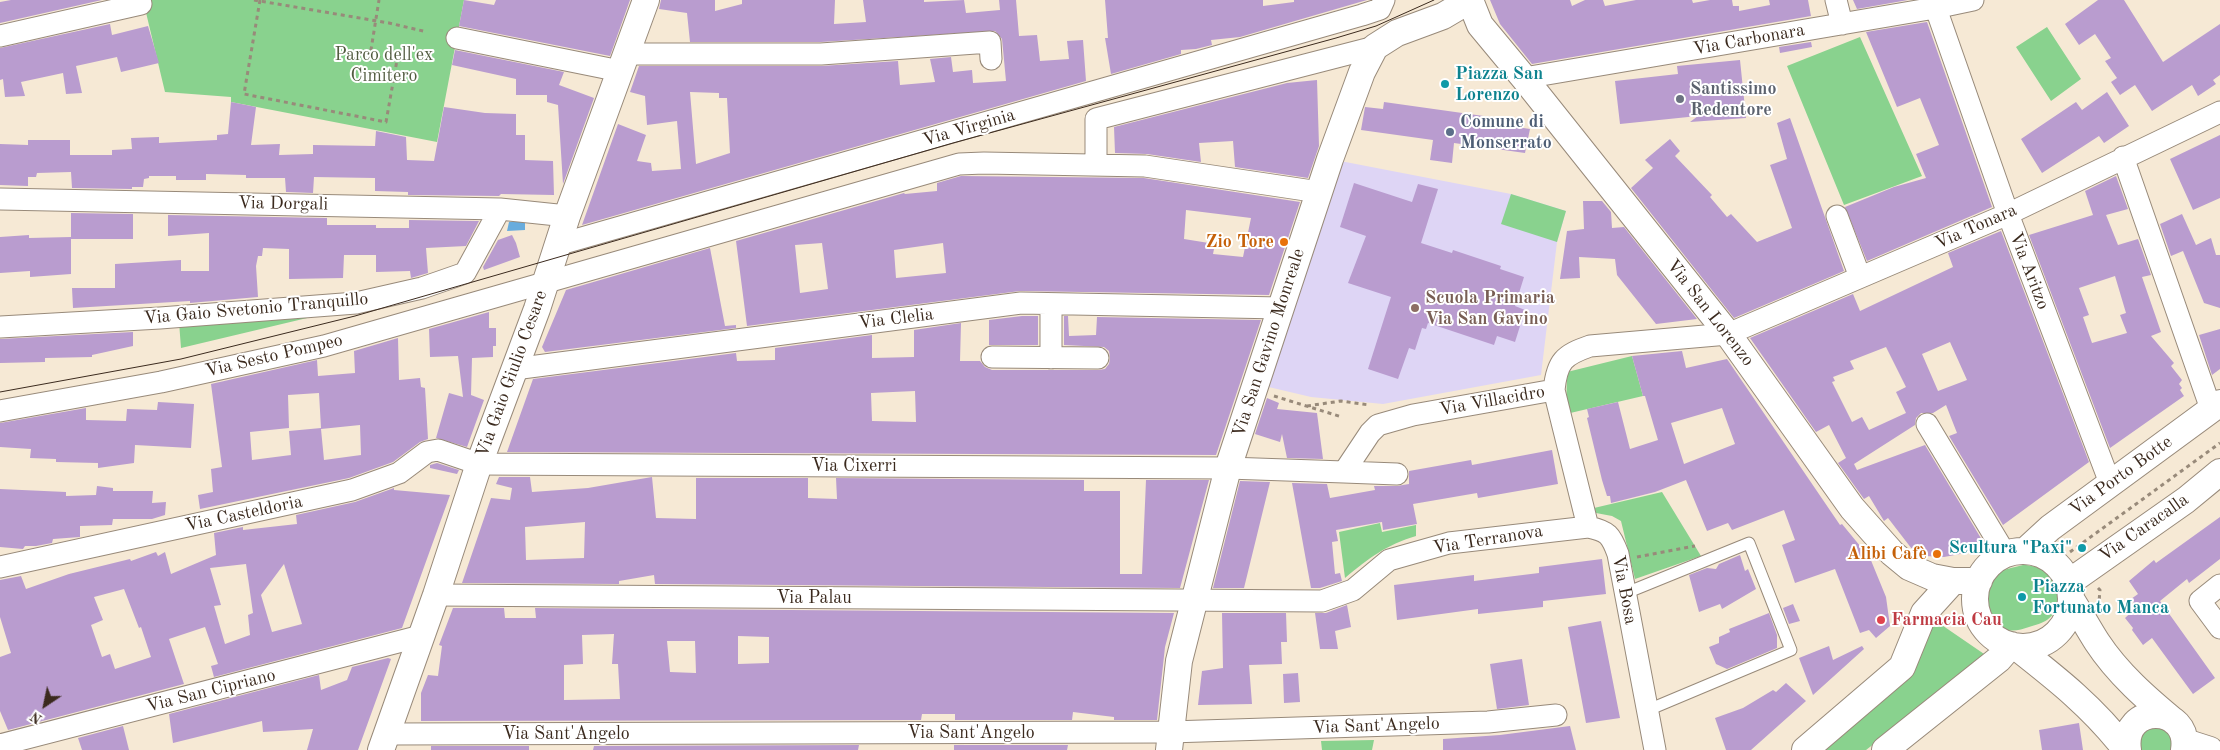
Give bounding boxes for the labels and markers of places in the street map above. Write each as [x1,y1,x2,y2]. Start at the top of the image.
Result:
place label: Piazza San Lorenzo [1455,63,1543,106]
marker: Piazza San Lorenzo [1439,78,1451,90]
place label: Santissimo Redentore [1690,78,1776,120]
marker: Santissimo Redentore [1674,93,1686,105]
place label: Comune di Monserrato [1460,111,1552,154]
marker: Comune di Monserrato [1444,126,1456,138]
place label: Zio Tore [1206,231,1274,253]
marker: Zio Tore [1278,236,1290,248]
place label: Scuola Primaria Via San Gavino [1425,287,1555,330]
marker: Scuola Primaria Via San Gavino [1409,302,1421,314]
place label: Scultura "Paxi" [1949,537,2072,559]
marker: Scultura "Paxi" [2076,542,2088,554]
place label: Alibi Cafè [1847,543,1927,565]
marker: Alibi Cafè [1931,548,1943,560]
place label: Piazza Fortunato Manca [2032,576,2169,618]
marker: Piazza Fortunato Manca [2016,591,2028,603]
place label: Farmacia Cau [1891,609,2002,631]
marker: Farmacia Cau [1875,614,1887,626]

